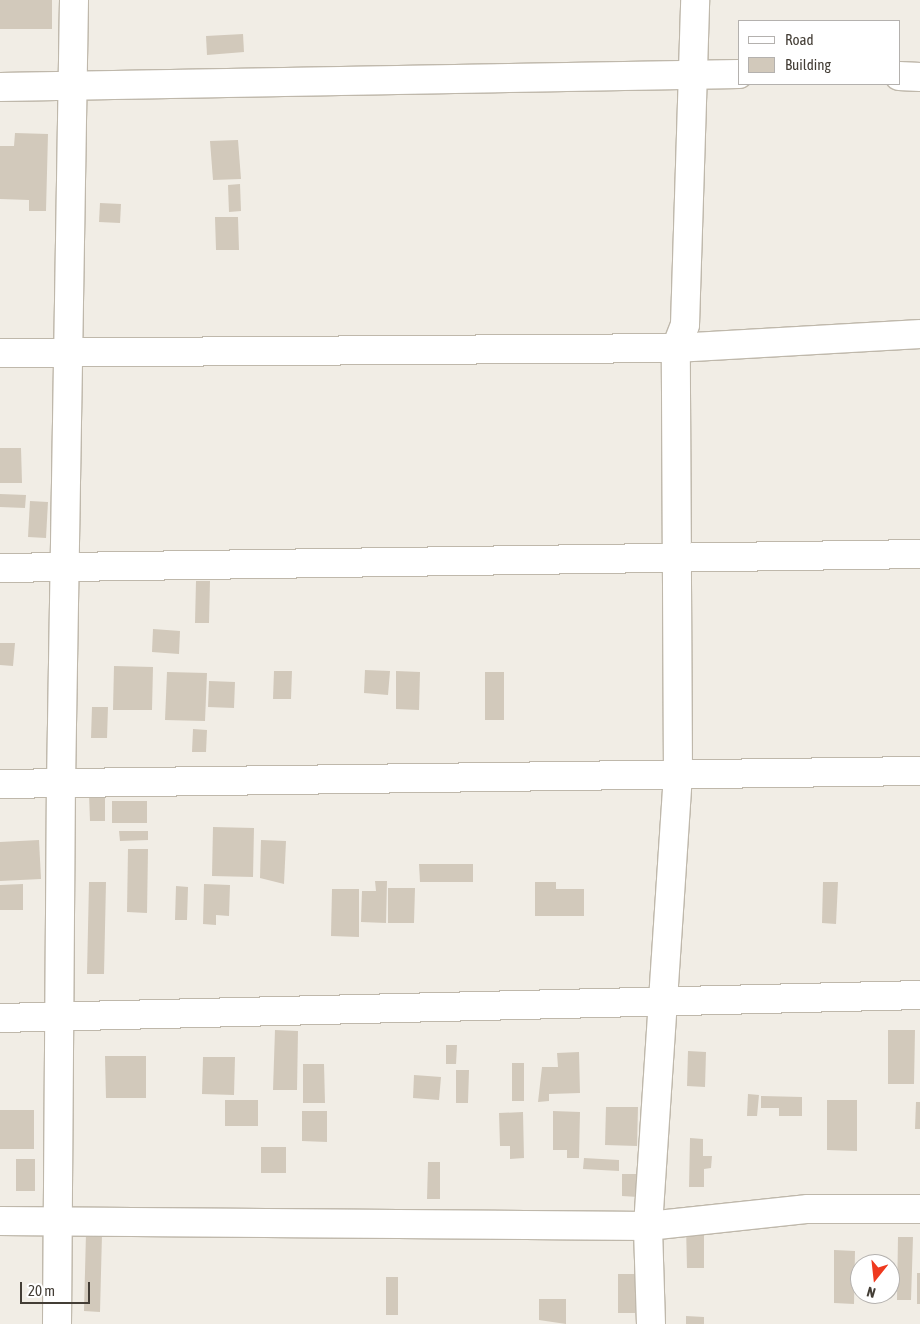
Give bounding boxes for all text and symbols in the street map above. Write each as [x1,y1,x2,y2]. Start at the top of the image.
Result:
legend [738,20,900,85]
text: Road [785,31,814,48]
text: Building [785,56,831,73]
north arrow [850,1254,900,1304]
scale bar [22,1272,92,1304]
text: 20 m [28,1282,55,1299]
text: N [865,1284,877,1301]

